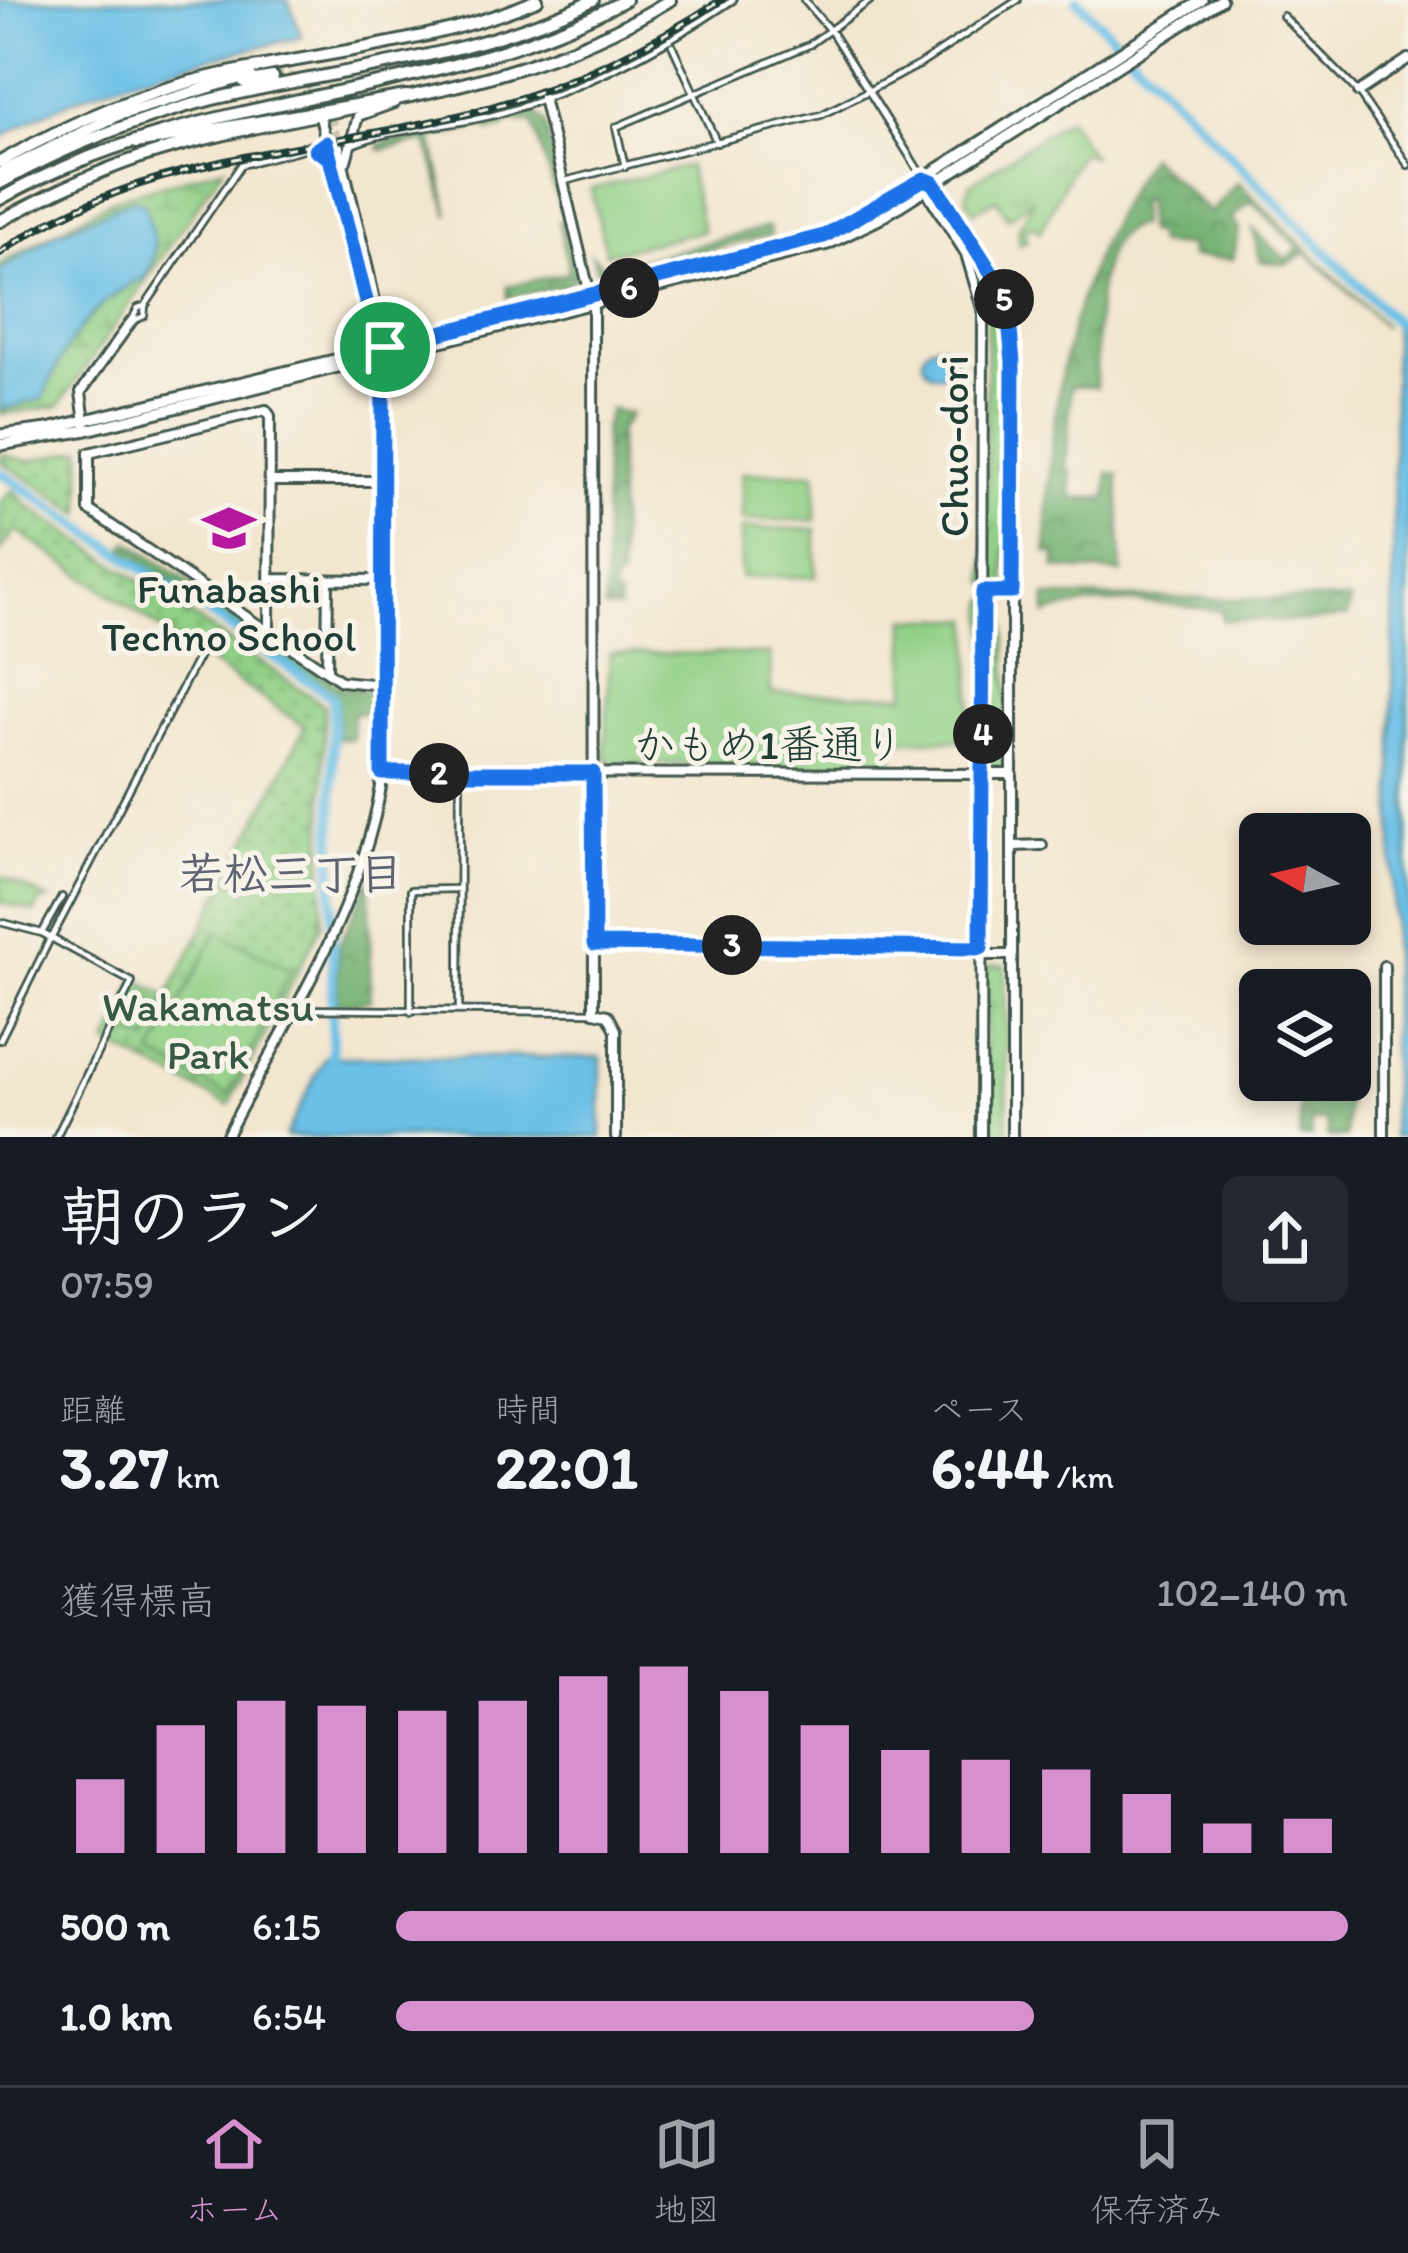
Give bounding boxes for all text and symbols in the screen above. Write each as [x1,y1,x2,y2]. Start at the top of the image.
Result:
pin: 6 [599,258,659,318]
text: 6 [620,268,638,307]
pin: 5 [974,269,1034,329]
text: 5 [995,279,1013,318]
pin [334,296,436,398]
icon: arrive [352,314,418,380]
street label: Chuo-dori [928,355,979,537]
school or university icon: Funabashi Techno School [200,499,258,557]
place label: Funabashi Techno School [102,563,356,662]
pin: 4 [953,704,1013,764]
text: 4 [973,714,993,753]
street label: かもめ1番通り [633,719,905,770]
pin: 2 [409,743,469,803]
text: 2 [430,753,448,792]
north arrow [1239,813,1371,945]
map controls [1239,813,1371,1101]
district label: 若松三丁目 [178,846,404,900]
pin: 3 [702,915,762,975]
text: 3 [723,925,741,964]
button: layers [1239,969,1371,1101]
park label: Wakamatsu Park [102,981,314,1080]
text: 朝のラン [60,1176,324,1256]
button: share [1222,1176,1348,1302]
text: 07:59 [60,1261,154,1308]
text: 距離 [60,1390,126,1429]
text: 時間 [495,1390,561,1429]
text: ペース [931,1390,1028,1429]
text: 3.27 [60,1431,169,1503]
text: 22:01 [495,1431,638,1503]
text: 6:44 [931,1431,1049,1503]
text: km [169,1457,220,1496]
text: /km [1049,1457,1114,1496]
text: 102–140 m [1156,1569,1348,1616]
text: 獲得標高 [60,1577,216,1624]
text: 500 m [60,1903,170,1950]
text: 6:15 [252,1903,321,1950]
text: 1.0 km [60,1993,172,2040]
text: 6:54 [252,1993,326,2040]
tab: ホーム [185,2111,283,2231]
tab: 地図 [654,2111,720,2231]
tab: 保存済み [1091,2111,1223,2231]

